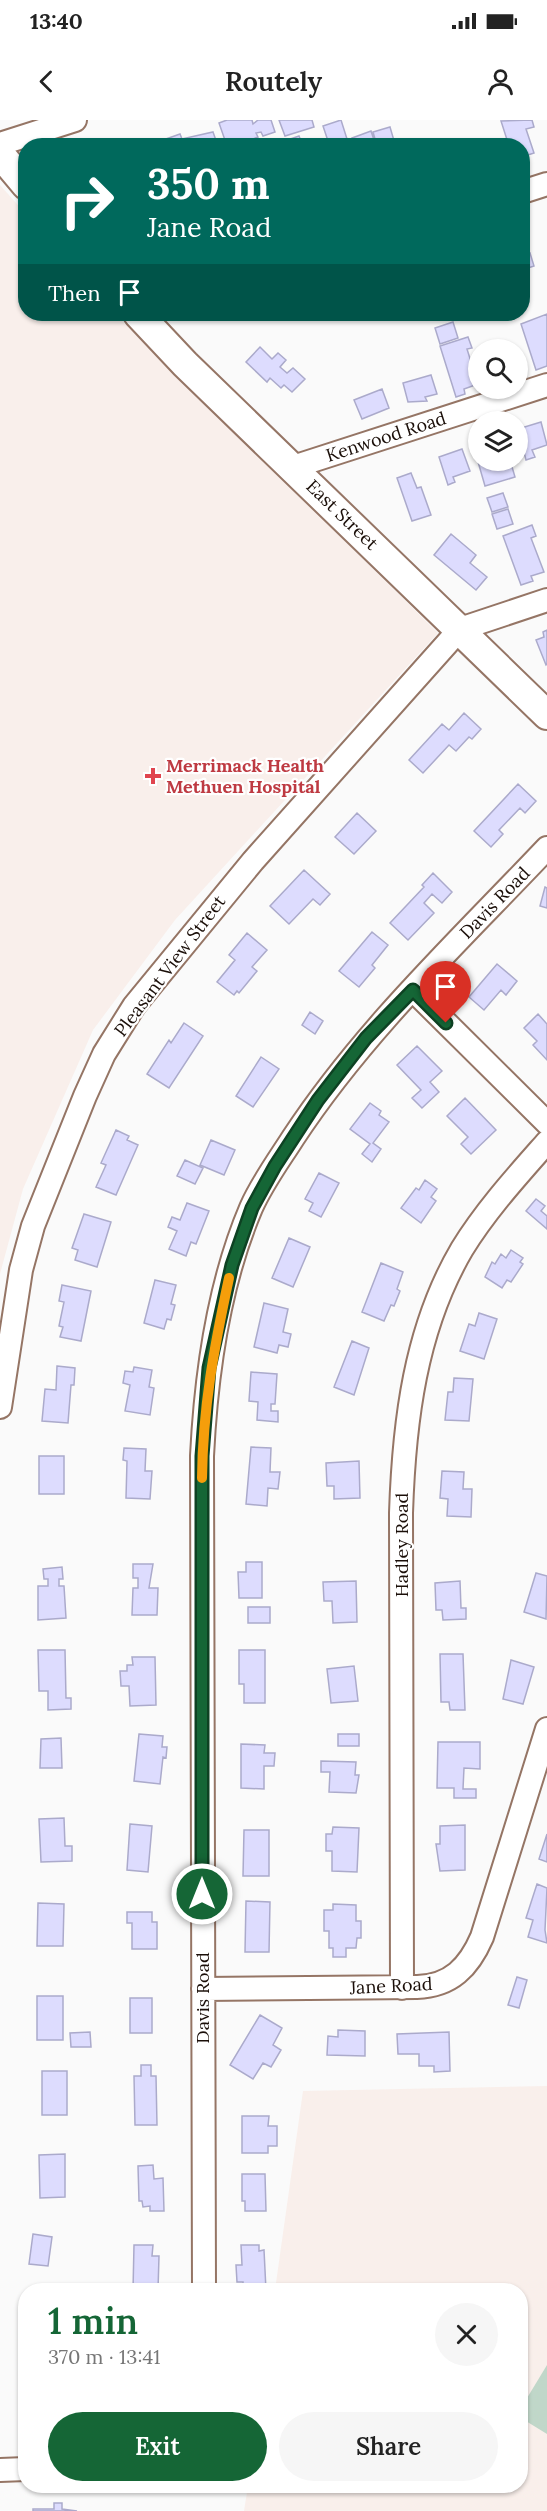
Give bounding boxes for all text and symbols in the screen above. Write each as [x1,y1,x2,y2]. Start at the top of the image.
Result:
text: 13:40 [30,7,83,35]
text: Routely [225,64,322,98]
icon: back [30,65,63,98]
icon: person [484,65,517,98]
text: 350 m [147,157,270,211]
icon: right [48,162,126,240]
text: Jane Road [147,210,271,244]
icon: arrive [113,276,146,309]
text: Then [48,279,101,307]
map controls [468,339,528,471]
button: search [468,339,528,399]
street label: Kenwood Road [323,406,449,467]
button: layers [468,411,528,471]
street label: East Street [301,475,383,555]
place label: Merrimack Health Methuen Hospital [166,754,324,798]
marker: Merrimack Health Methuen Hospital [144,767,162,785]
street label: Davis Road [455,862,535,944]
street label: Pleasant View Street [109,890,230,1041]
pin [420,961,471,1023]
icon: arrive [429,970,462,1003]
street label: Hadley Road [390,1493,413,1597]
position arrow [170,1862,234,1926]
street label: Davis Road [191,1952,214,2044]
street label: Jane Road [348,1972,433,1999]
text: 1 min [48,2298,138,2344]
button: close [435,2303,498,2366]
text: 370 m · 13:41 [48,2344,161,2369]
button: Exit [48,2412,267,2481]
button: Share [279,2412,498,2481]

